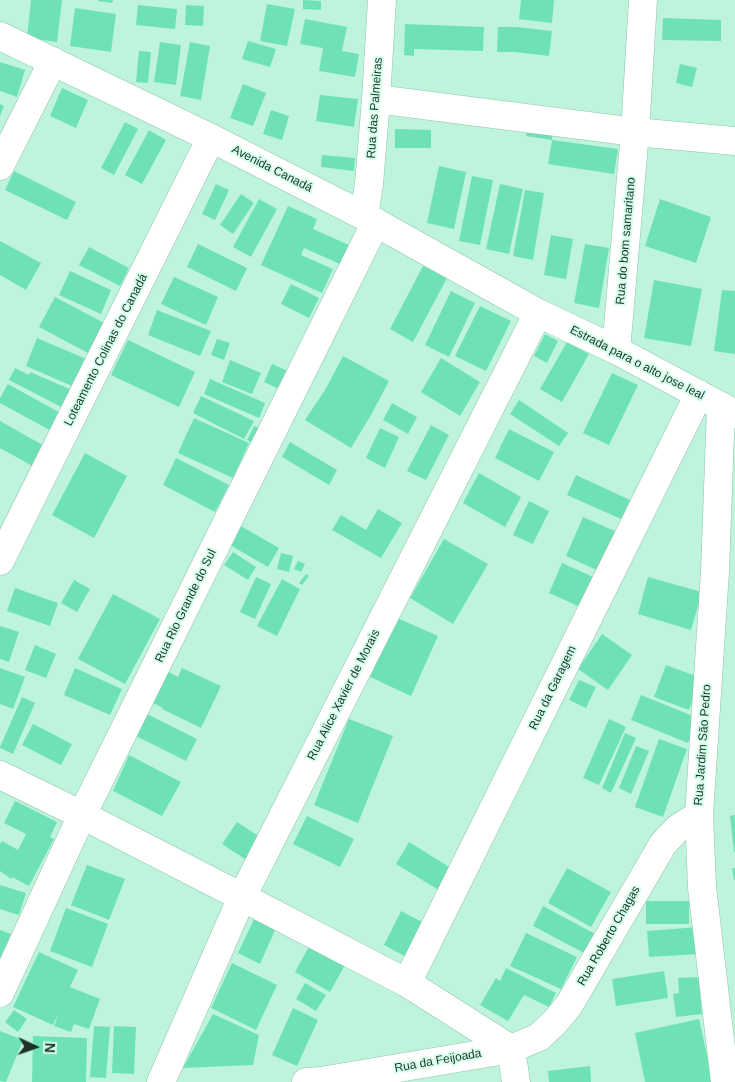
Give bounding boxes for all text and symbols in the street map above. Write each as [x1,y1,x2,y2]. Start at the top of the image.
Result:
street label: Rua das Palmeiras [364,57,386,159]
street label: Avenida Canadá [229,142,315,196]
street label: Rua do bom samaritano [613,177,639,305]
street label: Loteamento Colinas do Canadá [61,272,151,428]
street label: Estrada para o alto jose leal [567,323,707,403]
street label: Rua Rio Grande do Sul [152,547,220,665]
street label: Rua Alice Xavier de Morais [305,627,383,763]
street label: Rua da Garagem [526,643,580,733]
street label: Rua Jardim São Pedro [692,684,714,806]
street label: Rua Roberto Chagas [575,884,643,988]
north arrow [10,1022,60,1072]
text: N [42,1042,58,1053]
street label: Rua da Feijoada [393,1046,483,1076]

